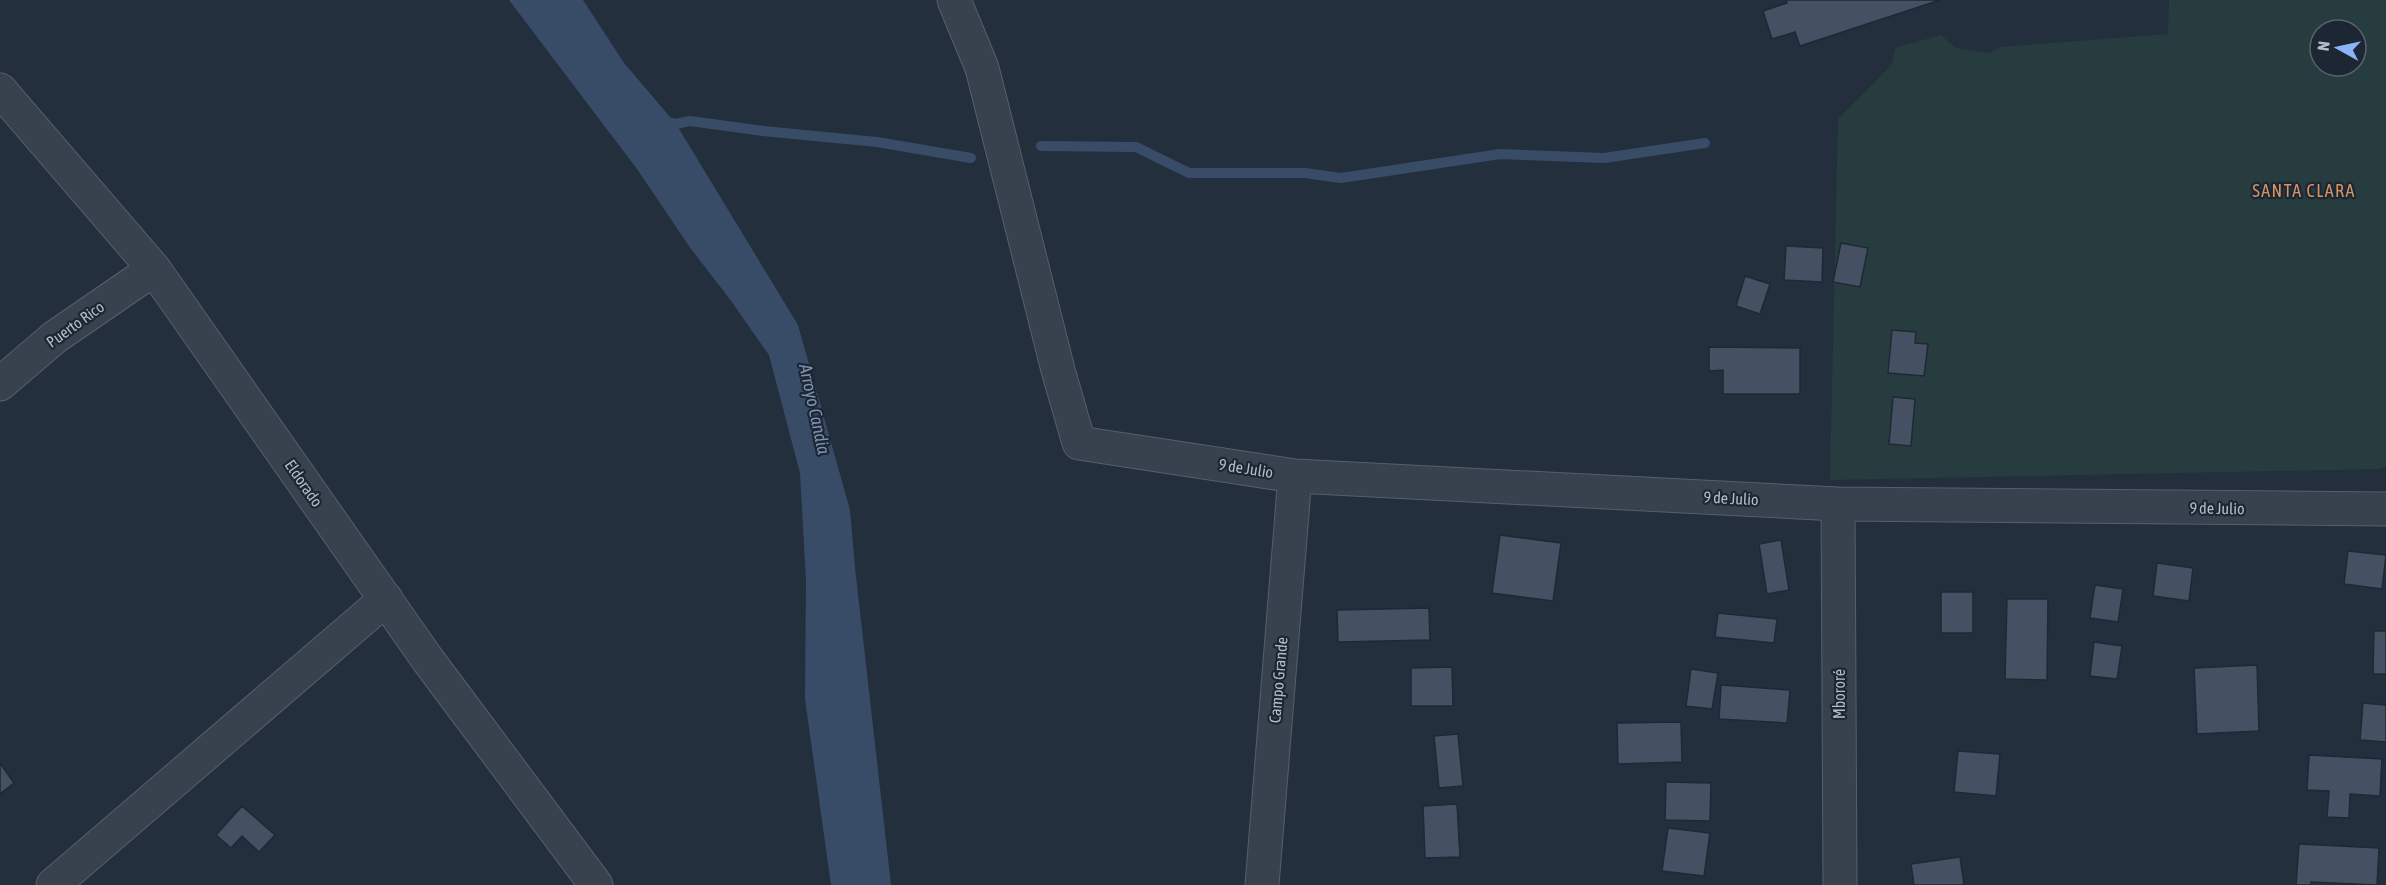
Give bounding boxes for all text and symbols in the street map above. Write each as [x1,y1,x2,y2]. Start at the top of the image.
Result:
north arrow [2308,18,2368,78]
text: N [2314,40,2333,52]
district label: SANTA CLARA [2252,180,2356,201]
street label: Puerto Rico [43,297,107,351]
water label: Arroyo Candia [795,361,835,457]
street label: 9 de Julio [1217,455,1275,481]
street label: Eldorado [281,456,327,510]
street label: 9 de Julio [1703,488,1759,508]
street label: 9 de Julio [2189,499,2245,517]
street label: Campo Grande [1265,636,1292,724]
street label: Mbororé [1830,669,1848,719]

